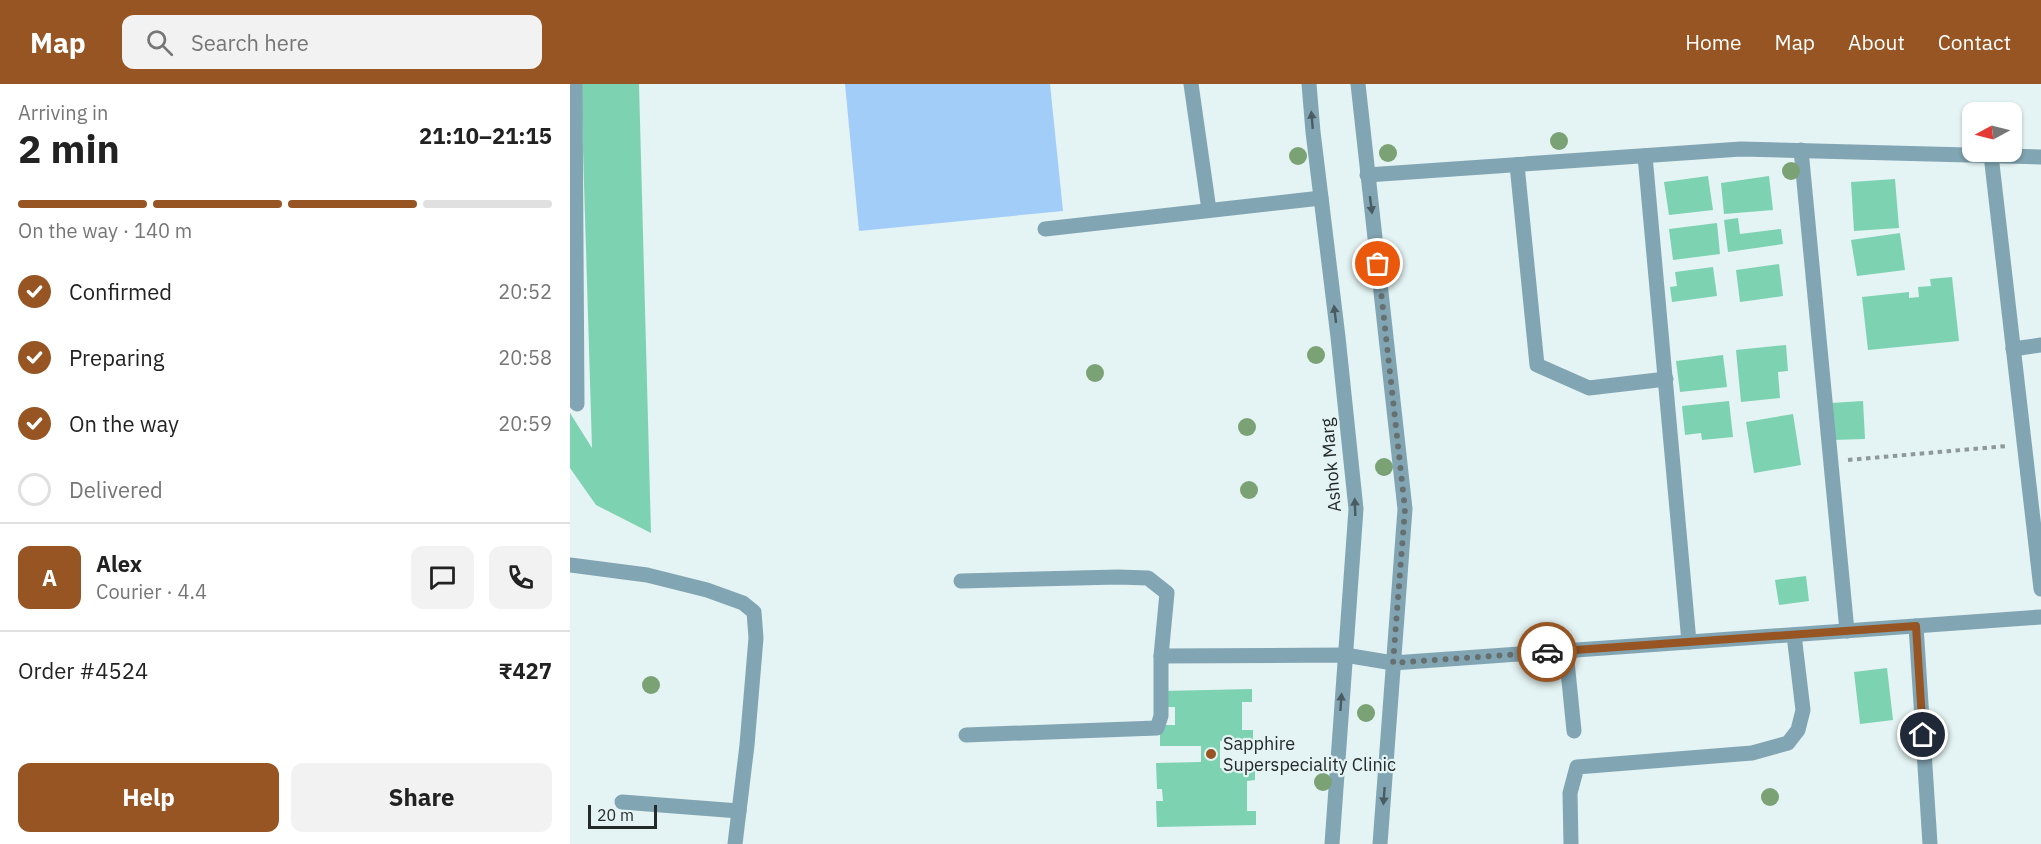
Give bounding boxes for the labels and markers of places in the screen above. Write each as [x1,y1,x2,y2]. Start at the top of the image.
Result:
pin [1352,238,1403,289]
pin [1897,709,1948,760]
place label: Sapphire Superspeciality Clinic [1223,732,1396,776]
marker: Sapphire Superspeciality Clinic [1204,747,1218,761]

